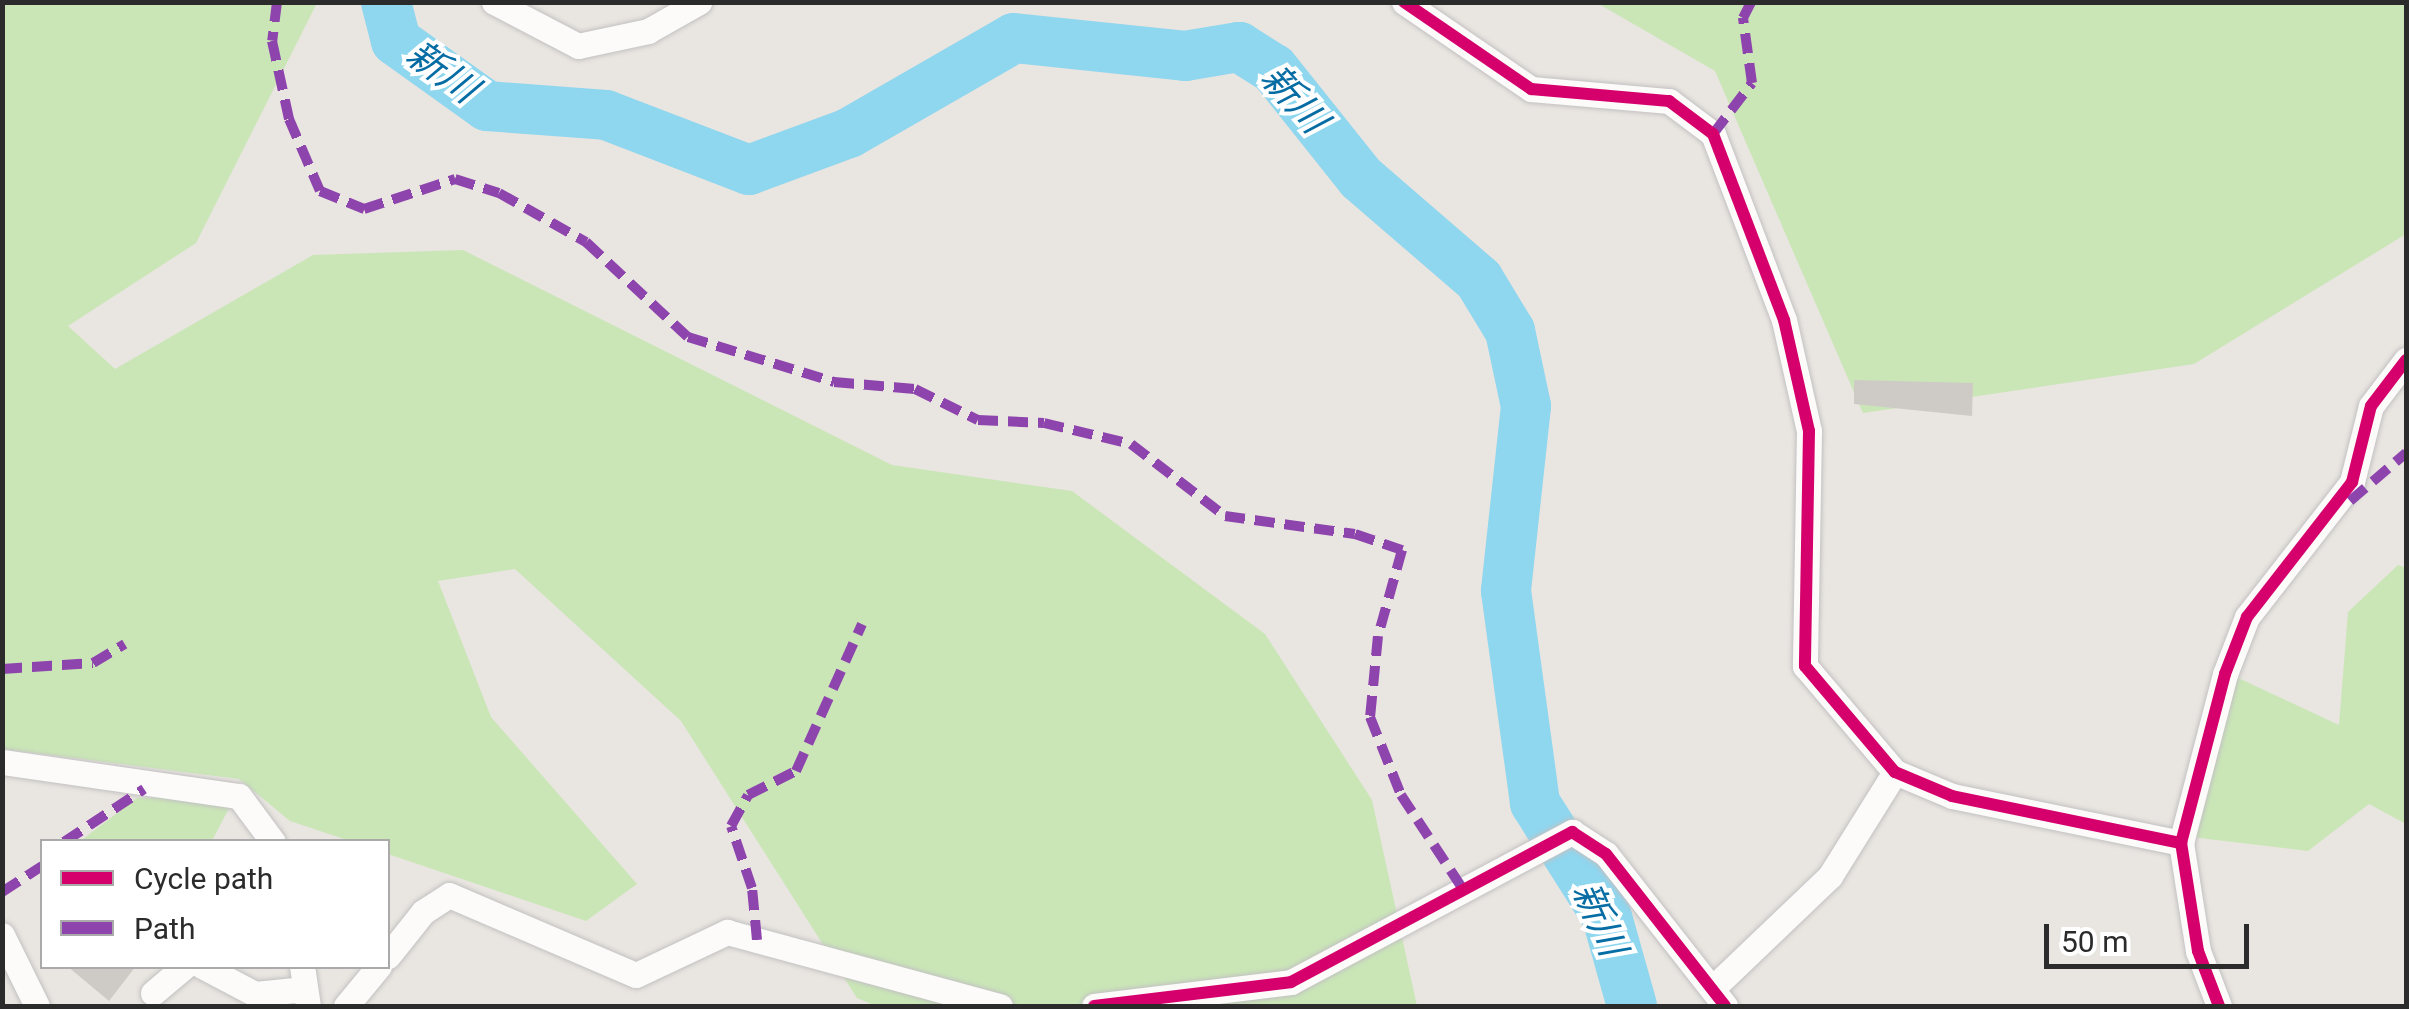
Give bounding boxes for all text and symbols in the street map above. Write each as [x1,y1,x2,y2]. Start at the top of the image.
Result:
water label: 新川 [398,31,486,113]
water label: 新川 [1252,56,1336,142]
legend [40,839,390,969]
text: Cycle path [134,861,273,896]
water label: 新川 [1563,875,1635,963]
scale bar [2049,904,2254,966]
text: Path [134,911,195,946]
text: 50 m [2061,924,2128,959]

